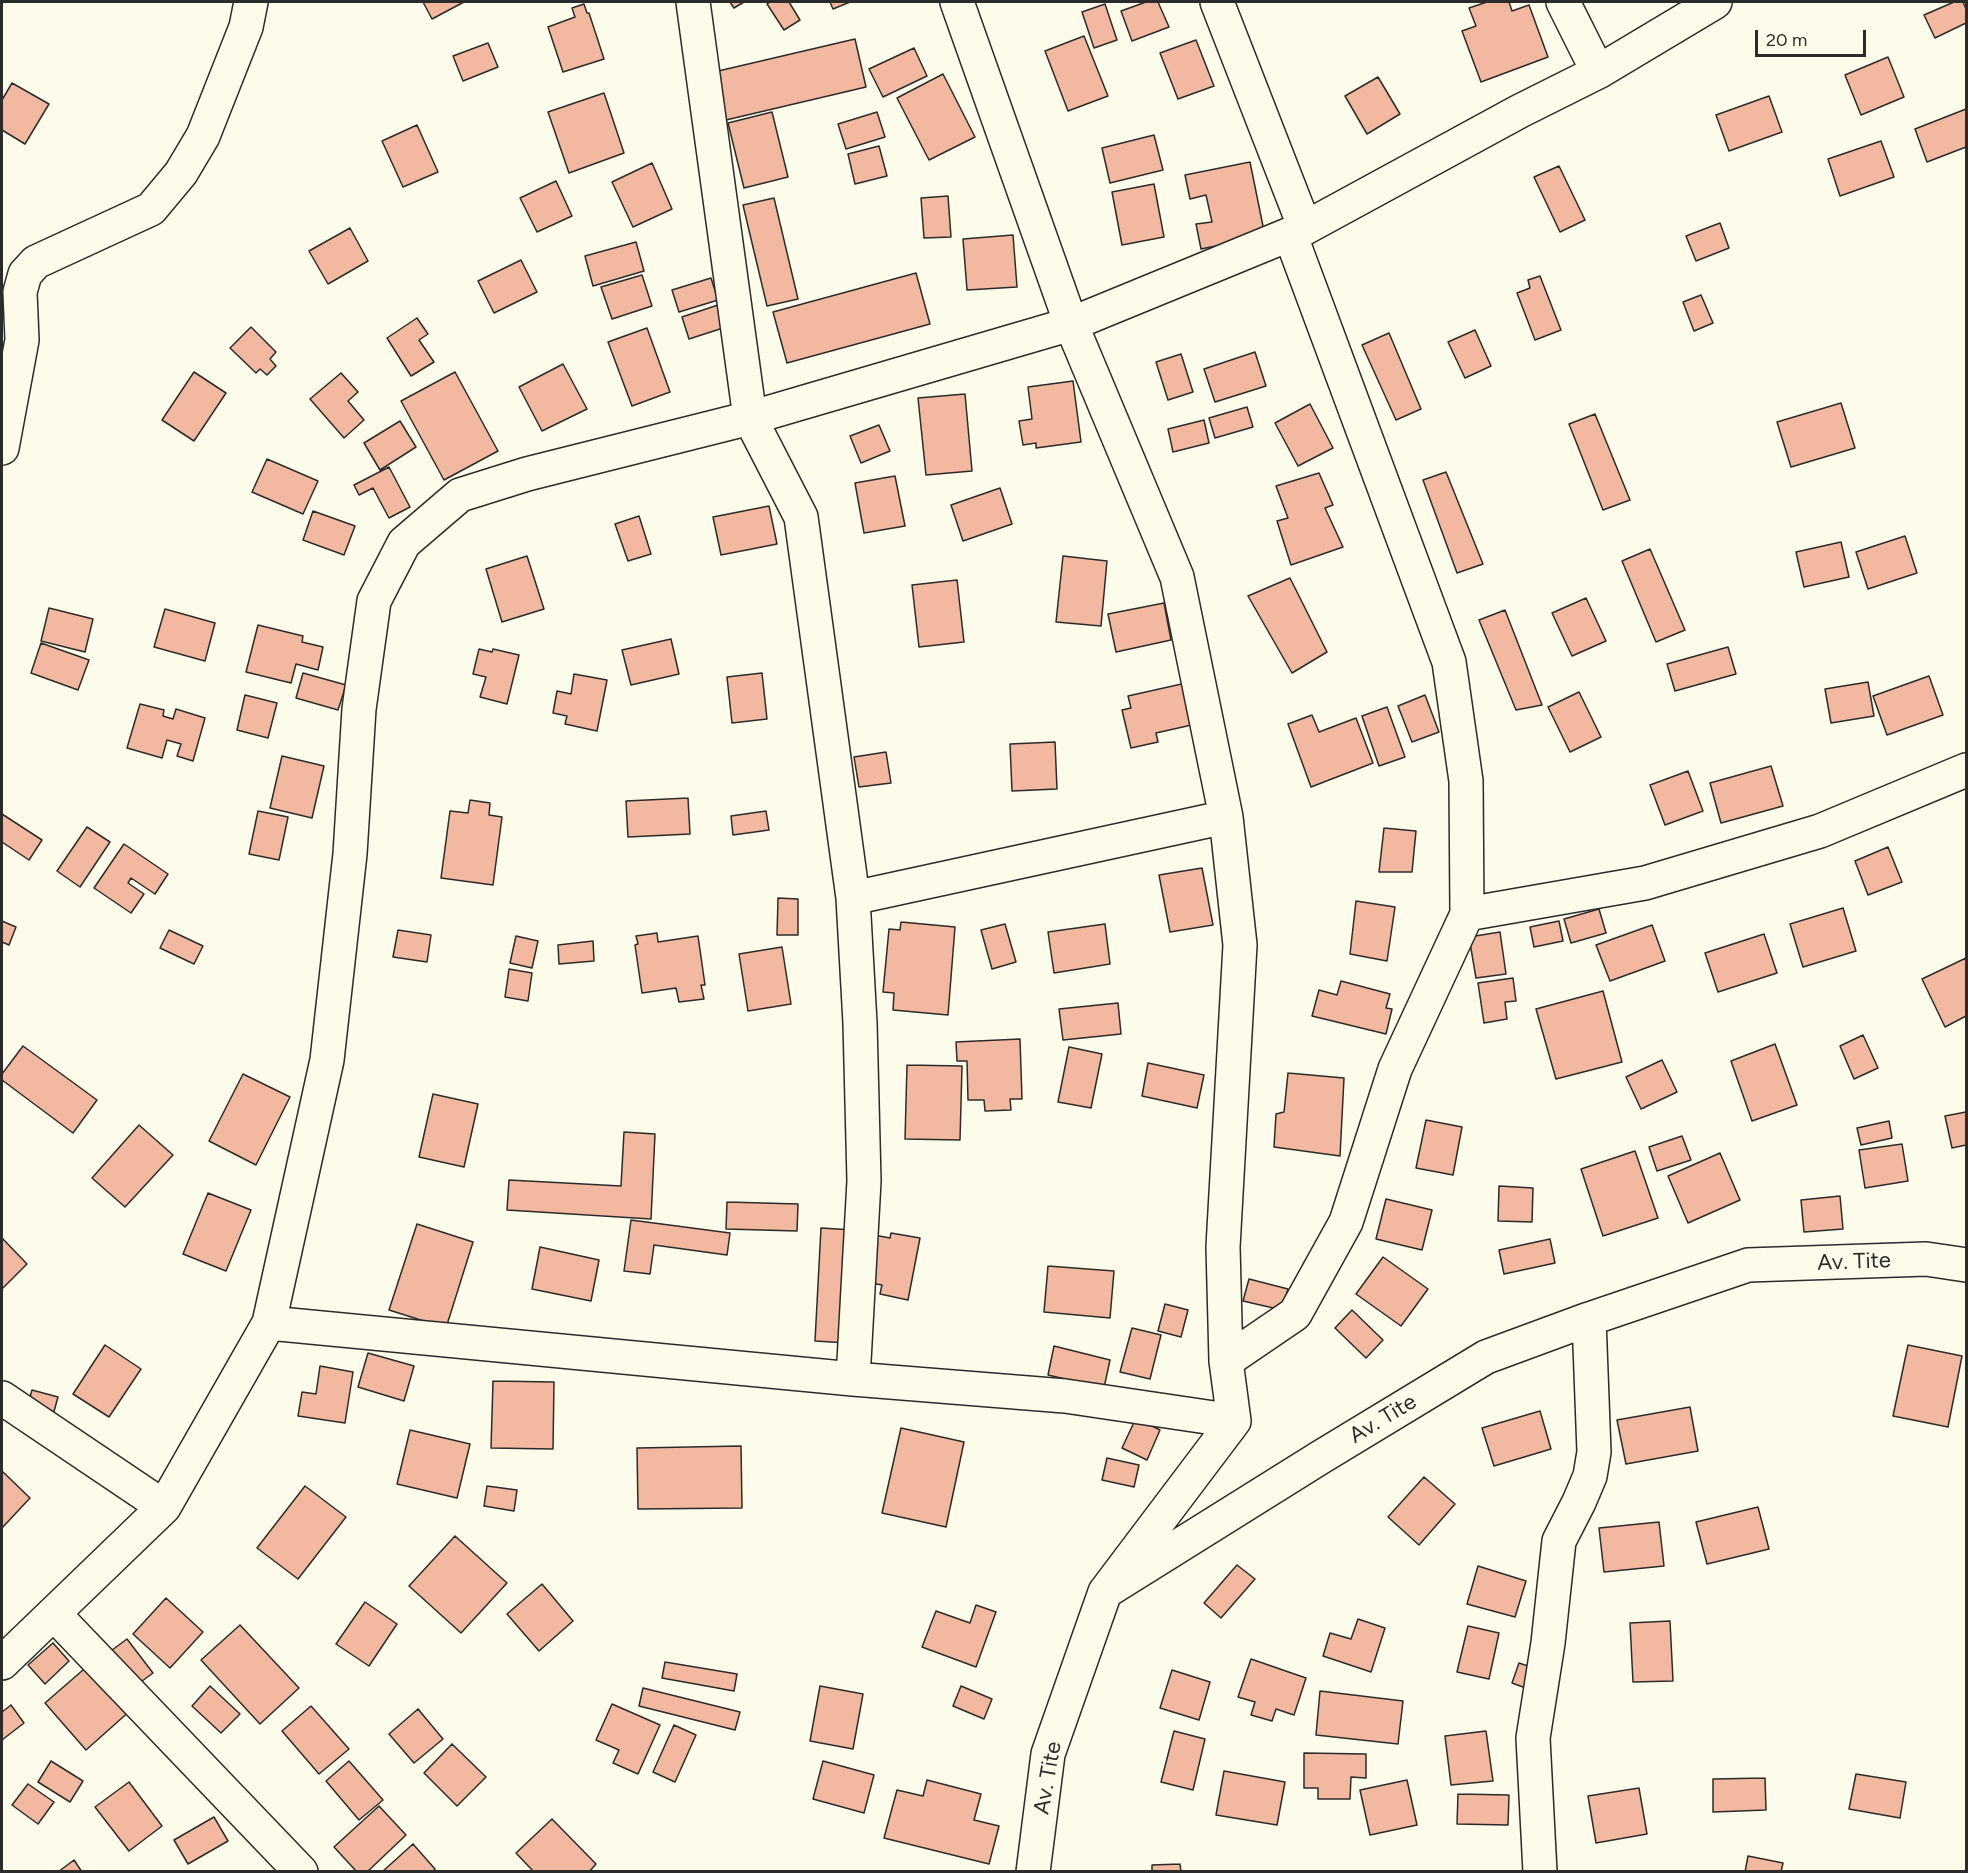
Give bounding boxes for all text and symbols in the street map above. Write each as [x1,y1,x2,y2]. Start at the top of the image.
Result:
scale bar [1758,18,1869,56]
text: 20 m [1766,29,1807,51]
street label: Av. Tite [1817,1248,1891,1276]
street label: Av. Tite [1345,1389,1421,1449]
street label: Av. Tite [1029,1739,1067,1817]

